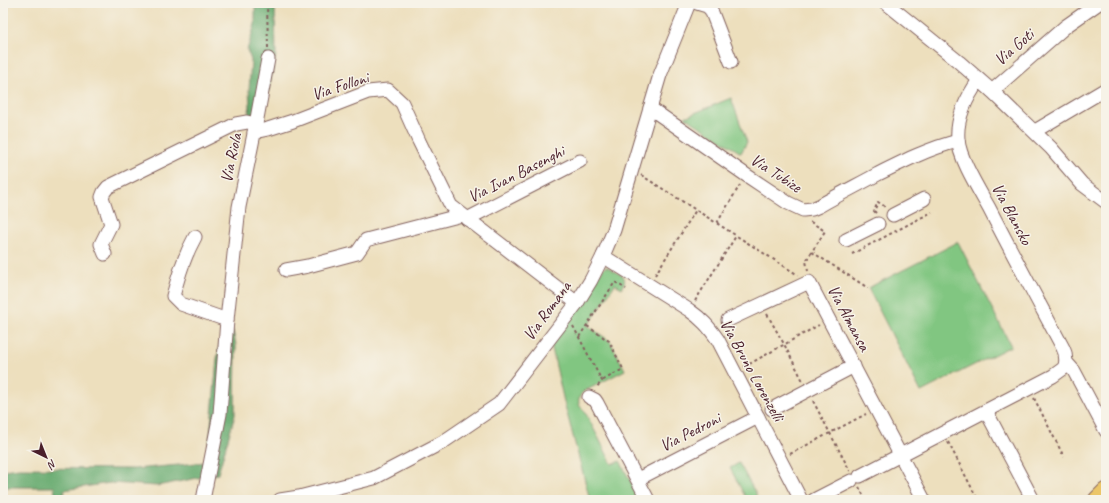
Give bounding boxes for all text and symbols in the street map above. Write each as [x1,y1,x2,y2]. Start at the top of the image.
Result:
street label: Via Goti [990,23,1040,70]
street label: Via Folloni [309,66,373,105]
street label: Via Riola [216,130,247,185]
street label: Via Ivan Basenghi [464,139,570,207]
street label: Via Tubize [747,149,807,198]
street label: Via Blansko [987,180,1037,249]
street label: Via Romana [518,276,576,345]
street label: Via Almansa [823,281,876,356]
street label: Via Bruno Lorenzelli [715,315,790,426]
street label: Via Pedroni [656,407,725,456]
north arrow [26,437,66,477]
text: N [44,457,60,473]

